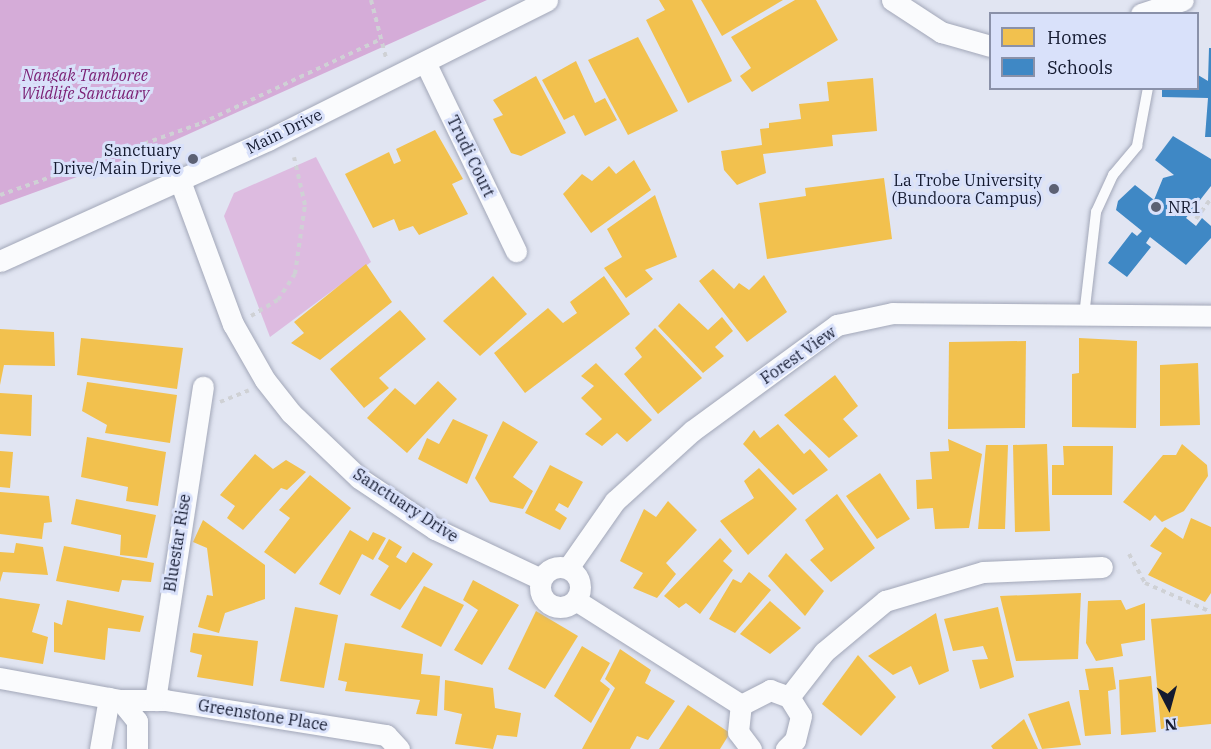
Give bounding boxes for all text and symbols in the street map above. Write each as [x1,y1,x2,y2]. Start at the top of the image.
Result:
legend [989,12,1199,90]
text: Homes [1047,26,1107,49]
text: Schools [1047,56,1113,79]
park label: Nangak Tamboree Wildlife Sanctuary [21,65,149,103]
street label: Main Drive [243,104,325,158]
street label: Trudi Court [443,112,499,200]
place label: Sanctuary Drive/Main Drive [53,140,181,178]
marker: Sanctuary Drive/Main Drive [186,152,200,166]
place label: La Trobe University (Bundoora Campus) [892,170,1042,208]
marker: La Trobe University (Bundoora Campus) [1047,182,1061,196]
place label: NR1 [1168,197,1201,217]
marker: NR1 [1149,200,1163,214]
street label: Forest View [757,322,839,388]
street label: Sanctuary Drive [350,464,462,546]
street label: Bluestar Rise [160,493,194,593]
north arrow [1139,677,1199,737]
street label: Greenstone Place [197,695,329,735]
text: N [1164,714,1178,736]

